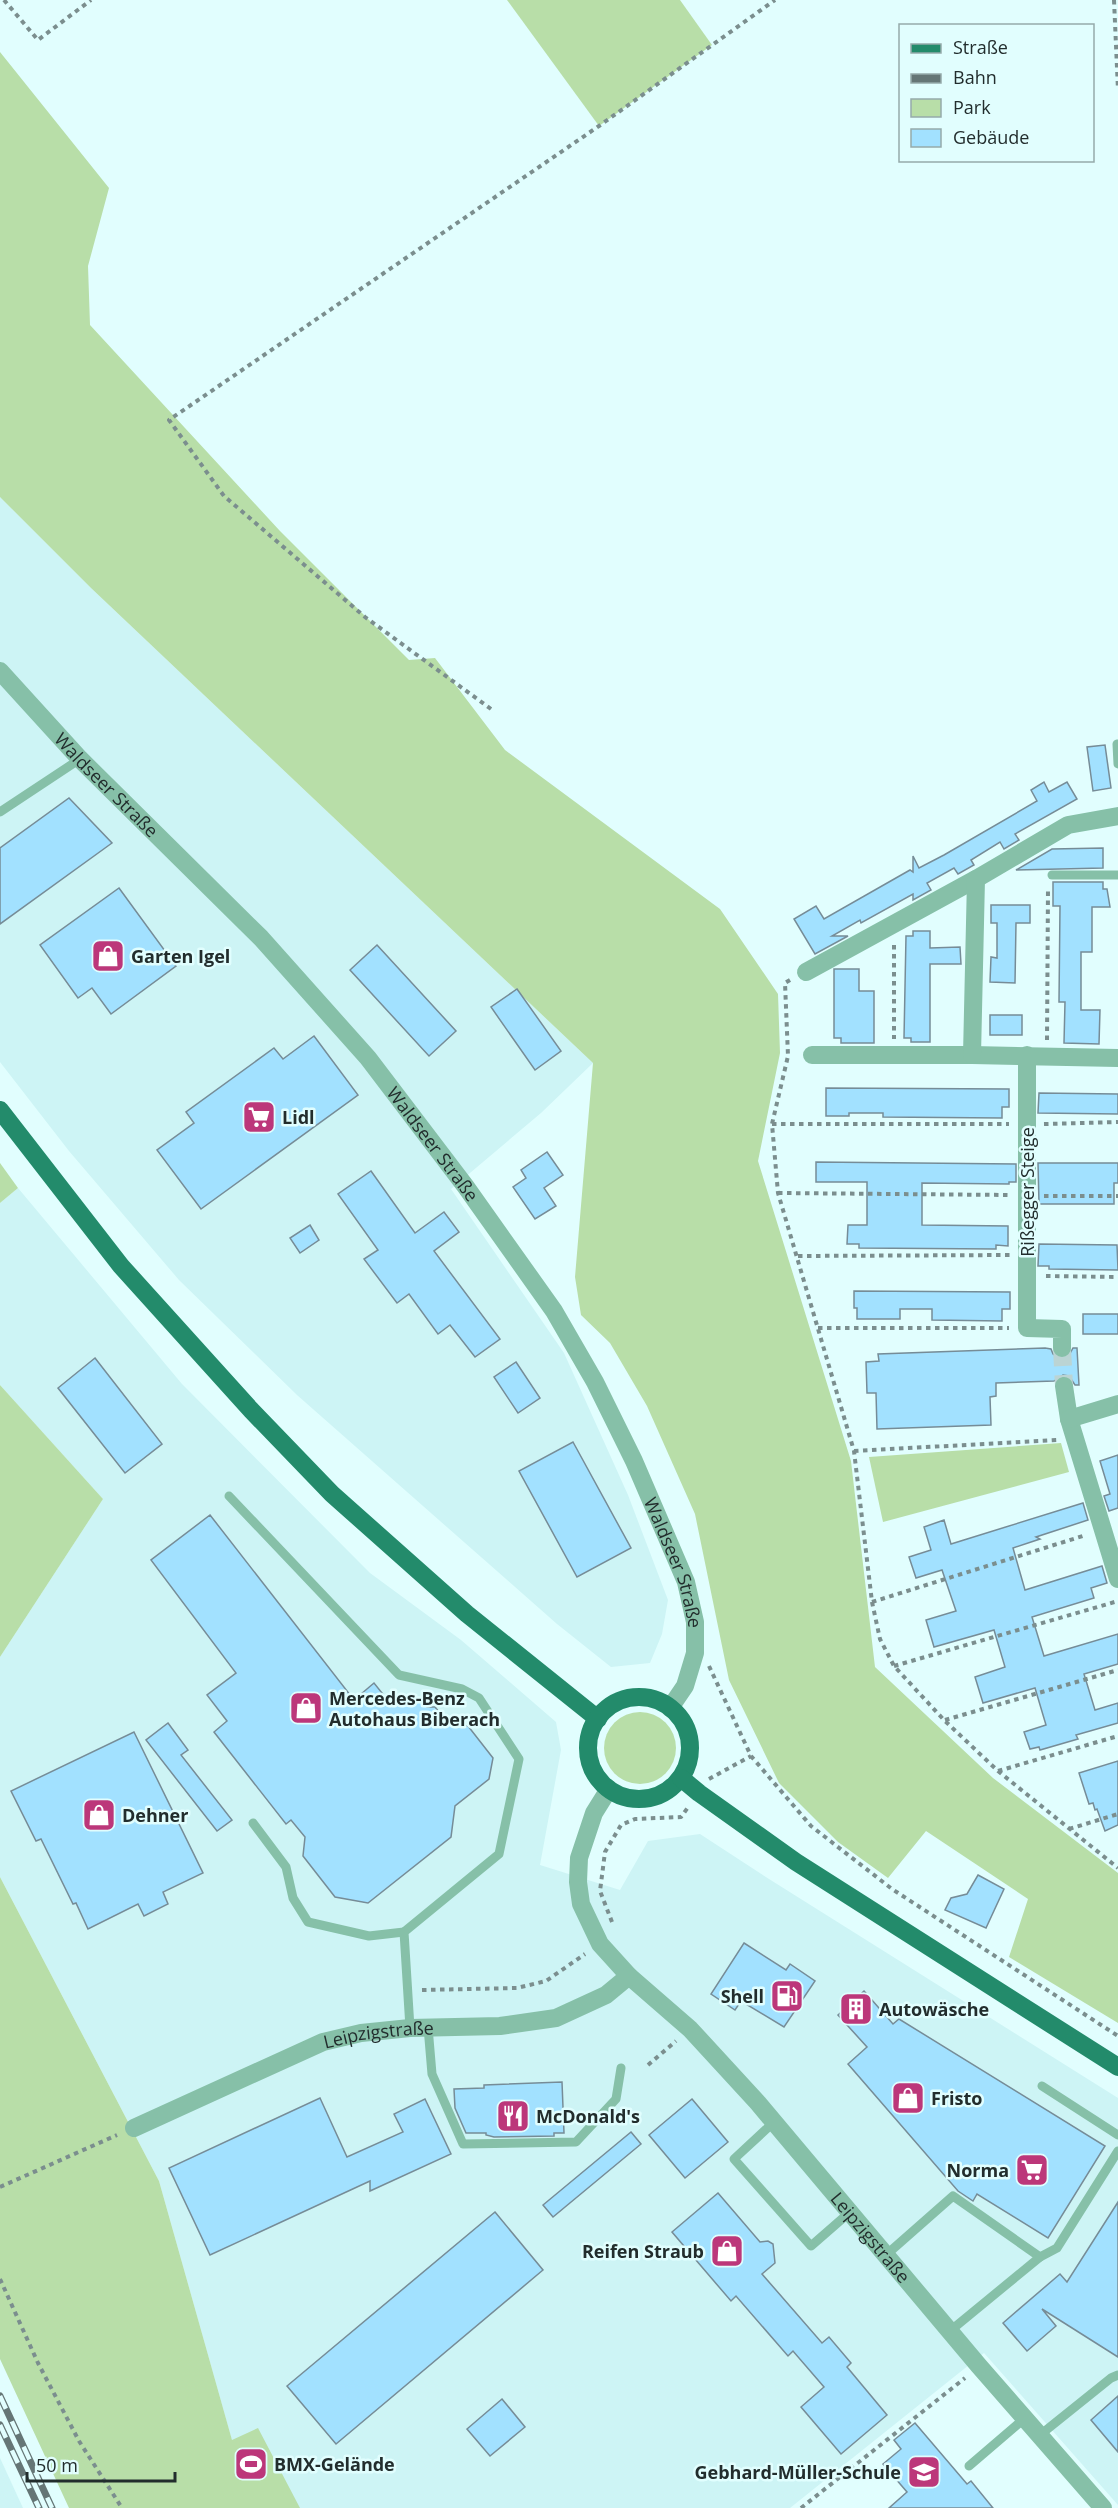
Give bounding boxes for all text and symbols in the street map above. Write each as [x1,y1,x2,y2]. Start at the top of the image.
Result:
legend [899,24,1094,162]
text: Straße [953,35,1008,59]
text: Bahn [953,65,997,89]
text: Park [953,95,991,119]
text: Gebäude [953,125,1029,149]
street label: Waldseer Straße [50,727,164,842]
shop icon: Garten Igel [90,938,126,974]
place label: Garten Igel [131,944,230,968]
street label: Waldseer Straße [382,1082,484,1206]
supermarket icon: Lidl [241,1099,277,1135]
place label: Lidl [282,1105,315,1129]
street label: Rißegger Steige [1015,1127,1039,1257]
street label: Waldseer Straße [639,1494,707,1628]
place label: Mercedes-Benz Autohaus Biberach [329,1686,500,1731]
shop icon: Mercedes-Benz Autohaus Biberach [288,1690,324,1726]
shop icon: Dehner [81,1797,117,1833]
place label: Dehner [122,1803,188,1827]
fuel station icon: Shell [769,1978,805,2014]
place label: Shell [721,1984,764,2008]
building icon: Autowäsche [838,1991,874,2027]
place label: Autowäsche [879,1997,989,2021]
street label: Leipzigstraße [321,2015,434,2054]
shop icon: Fristo [890,2080,926,2116]
place label: Fristo [931,2086,982,2110]
restaurant icon: McDonald's [495,2098,531,2134]
place label: McDonald's [536,2104,640,2128]
supermarket icon: Norma [1014,2152,1050,2188]
place label: Norma [947,2158,1009,2182]
street label: Leipzigstraße [826,2187,916,2288]
shop icon: Reifen Straub [709,2233,745,2269]
place label: Reifen Straub [582,2239,704,2263]
scale bar [27,2445,176,2483]
sports icon: BMX-Gelände [233,2446,269,2482]
place label: BMX-Gelände [274,2452,395,2476]
text: 50 m [36,2453,78,2477]
school or university icon: Gebhard-Müller-Schule [906,2454,942,2490]
place label: Gebhard-Müller-Schule [695,2460,901,2484]

